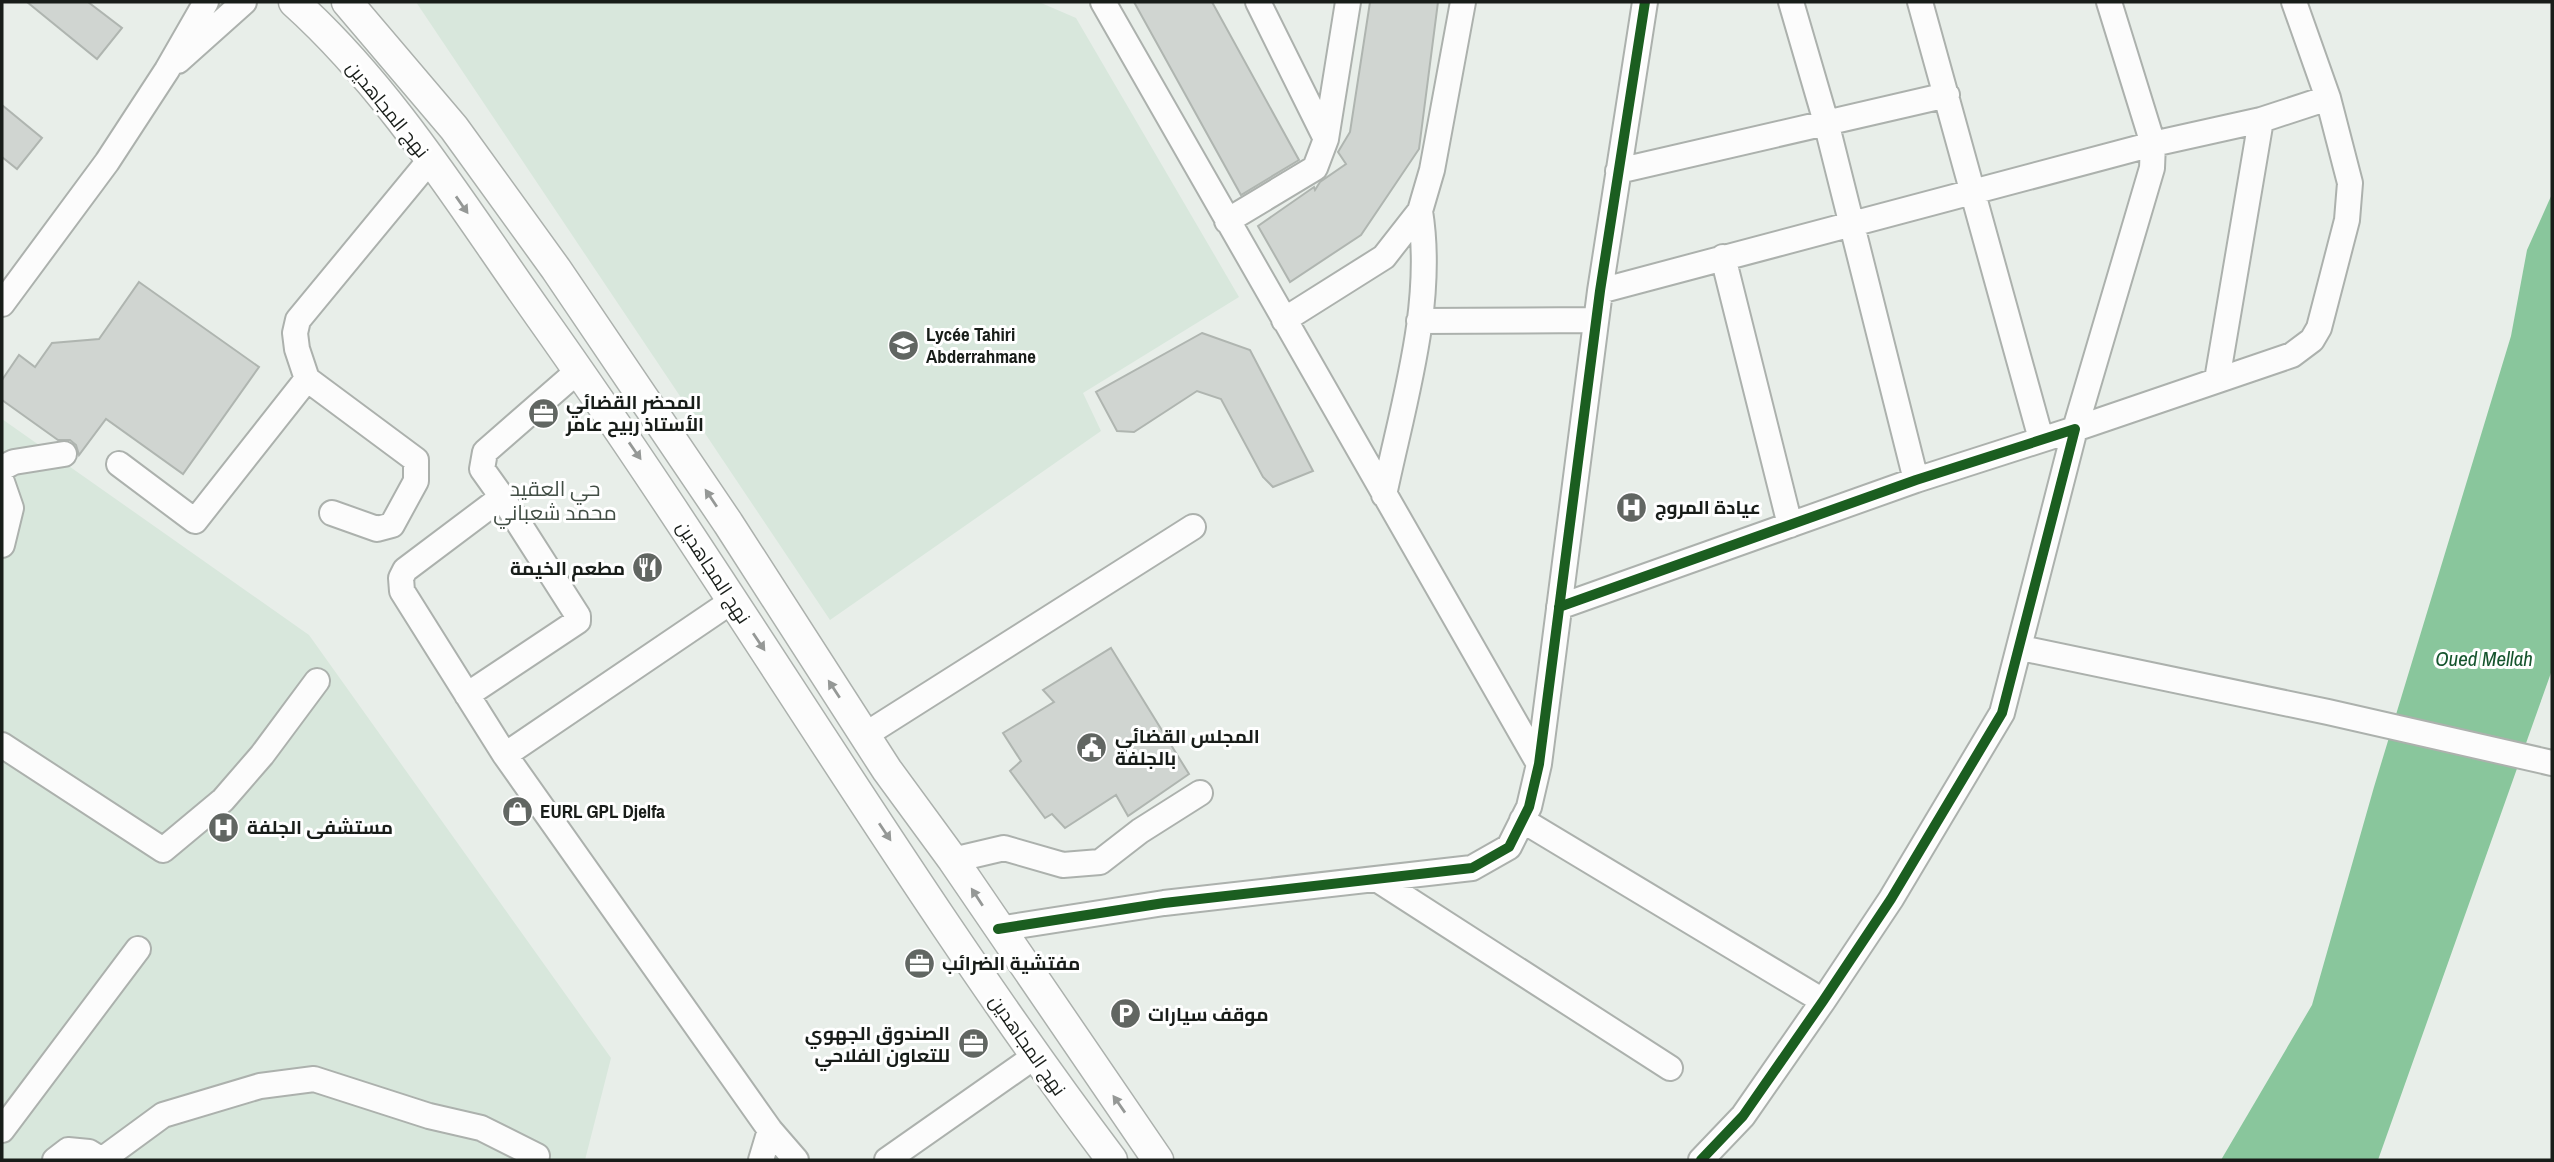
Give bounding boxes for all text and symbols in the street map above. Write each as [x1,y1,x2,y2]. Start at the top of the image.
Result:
street label: نهج المجاهدين [340,55,435,164]
one-way arrow [455,196,469,214]
place label: Lycée Tahiri Abderrahmane [926,321,1036,369]
school or university icon: Lycée Tahiri Abderrahmane [886,328,920,362]
place label: المحضر القضائي الأستاذ ربيح عامر [565,389,704,438]
office icon: المحضر القضائي الأستاذ ربيح عامر [526,396,560,430]
one-way arrow [628,442,641,461]
district label: حي العقيد محمد شعباني [493,474,617,529]
one-way arrow [704,489,718,507]
hospital icon: عيادة المروج [1615,490,1649,524]
place label: عيادة المروج [1655,494,1761,521]
street label: نهج المجاهدين [670,516,757,629]
restaurant icon: مطعم الخيمة [631,551,665,585]
place label: مطعم الخيمة [510,555,625,582]
one-way arrow [753,632,766,652]
water label: Oued Mellah [2435,644,2533,673]
one-way arrow [828,679,841,698]
place label: المجلس القضائي بالجلفة [1115,723,1260,771]
public building icon: المجلس القضائي بالجلفة [1075,730,1109,764]
shop icon: EURL GPL Djelfa [500,794,534,828]
place label: EURL GPL Djelfa [540,798,665,824]
hospital icon: مستشفى الجلفة [207,810,241,844]
place label: مستشفى الجلفة [247,814,393,840]
one-way arrow [878,822,891,841]
one-way arrow [970,887,983,906]
office icon: مفتشية الضرائب [902,946,936,980]
place label: مفتشية الضرائب [942,950,1080,976]
street label: نهج المجاهدين [983,989,1072,1101]
parking icon: موقف سيارات [1108,997,1142,1031]
place label: موقف سيارات [1148,1001,1269,1027]
place label: الصندوق الجهوي للتعاون الفلاحي [805,1020,950,1071]
office icon: الصندوق الجهوي للتعاون الفلاحي [956,1027,990,1061]
one-way arrow [1113,1094,1126,1114]

